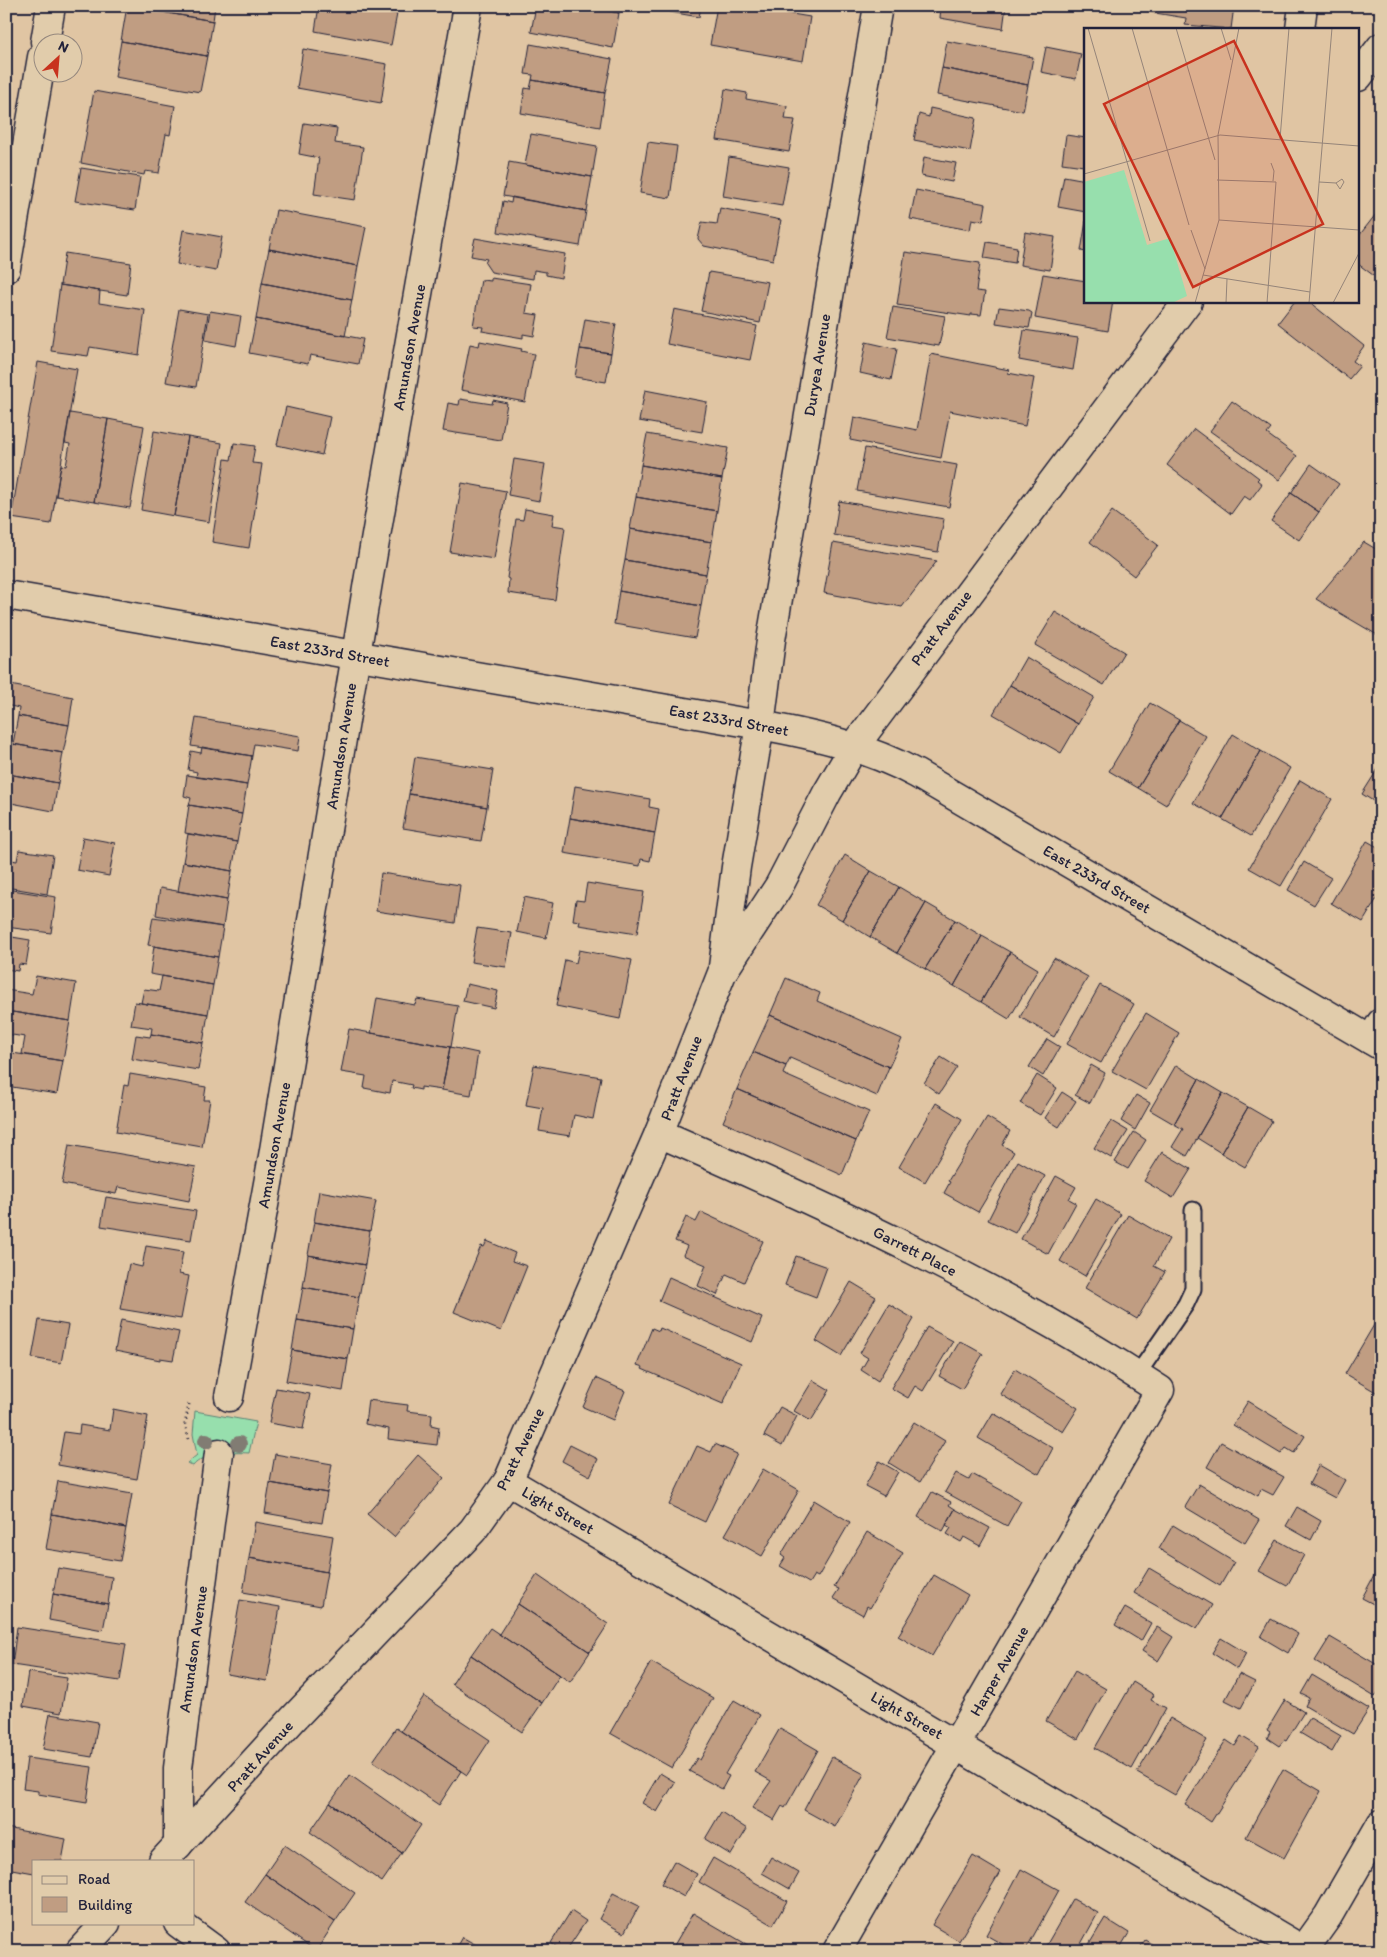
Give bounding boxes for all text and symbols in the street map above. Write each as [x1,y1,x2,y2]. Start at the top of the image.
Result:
inset map [1084,28,1360,302]
north arrow [32,32,82,82]
text: N [56,37,71,56]
street label: Amundson Avenue [389,282,429,412]
street label: Duryea Avenue [800,312,835,418]
street label: Pratt Avenue [906,586,976,670]
street label: East 233rd Street [269,631,391,671]
street label: Amundson Avenue [322,681,360,811]
street label: East 233rd Street [668,700,790,740]
street label: East 233rd Street [1040,840,1154,918]
street label: Pratt Avenue [656,1033,706,1123]
street label: Amundson Avenue [254,1080,294,1210]
street label: Garrett Place [870,1222,960,1280]
street label: Pratt Avenue [492,1405,548,1493]
street label: Light Street [518,1482,598,1538]
street label: Amundson Avenue [175,1584,211,1714]
street label: Harper Avenue [965,1622,1033,1720]
street label: Light Street [867,1687,947,1743]
street label: Pratt Avenue [223,1716,297,1796]
legend [32,1860,195,1924]
text: Road [78,1870,111,1888]
text: Building [78,1896,132,1914]

